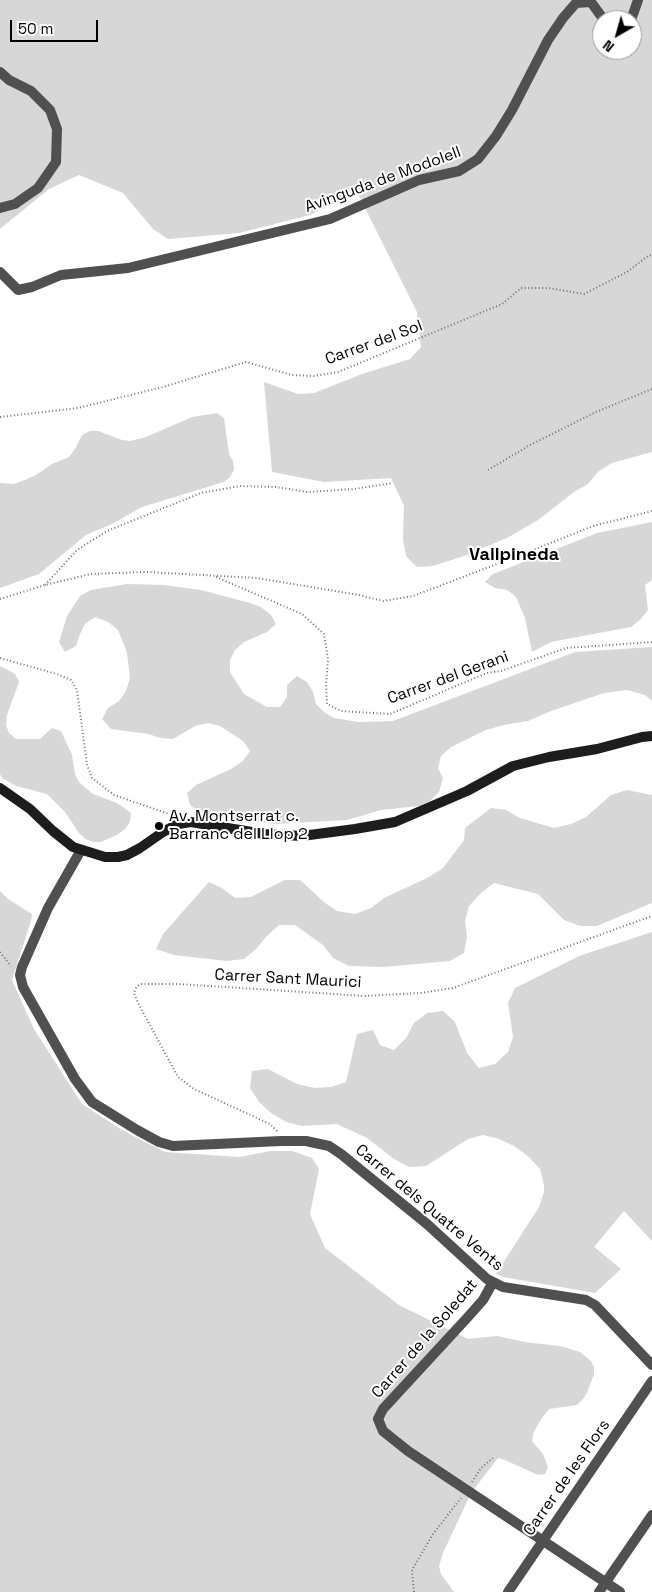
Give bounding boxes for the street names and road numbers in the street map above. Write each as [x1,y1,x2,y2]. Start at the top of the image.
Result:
street label: Avinguda de Modolell [302,143,464,217]
street label: Carrer del Sol [323,316,425,370]
street label: Carrer del Gerani [385,647,511,709]
street label: Carrer Sant Maurici [214,966,362,992]
street label: Carrer dels Quatre Vents [351,1141,507,1275]
street label: Carrer de la Soledat [368,1276,482,1402]
street label: Carrer de les Flors [520,1416,614,1540]

